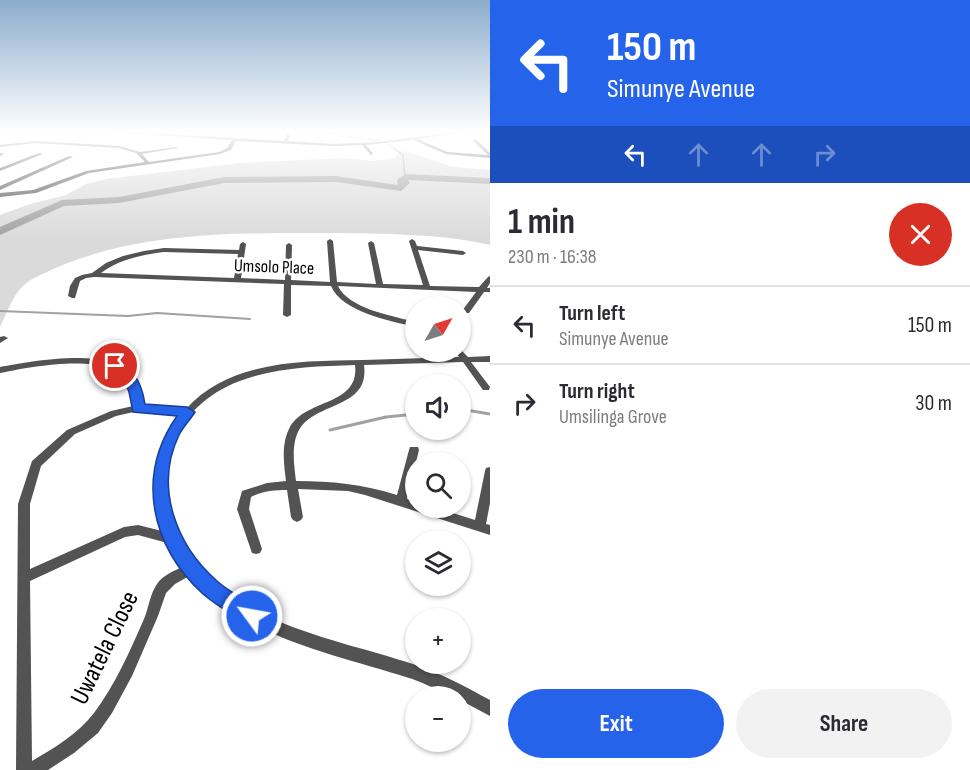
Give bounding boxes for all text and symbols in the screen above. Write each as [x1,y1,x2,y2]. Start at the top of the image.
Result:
text: 150 m [607,22,696,73]
icon: left [508,24,586,102]
text: Simunye Avenue [607,73,755,105]
icon: left [619,138,652,171]
icon: ahead [682,138,715,171]
icon: ahead [745,138,778,171]
icon: right [808,138,841,171]
text: 1 min [508,201,575,244]
button: close [889,203,952,266]
text: 230 m · 16:38 [508,245,597,269]
street label: Umsolo Place [233,255,315,279]
north arrow [405,296,471,362]
map controls [405,296,471,752]
text: Turn left [559,300,625,327]
icon: left [508,309,541,342]
text: 150 m [908,312,952,339]
text: Simunye Avenue [559,327,669,351]
pin [89,340,140,391]
icon: arrive [98,349,131,382]
button: sound [405,374,471,440]
text: Turn right [559,378,635,405]
icon: right [508,387,541,420]
text: 30 m [915,390,952,417]
text: Umsilinga Grove [559,405,667,429]
button: search [405,452,471,518]
button: layers [405,530,471,596]
position arrow [220,584,284,648]
street label: Uwatela Close [64,586,146,710]
button: + [405,608,471,674]
button: − [405,686,471,752]
button: Exit [508,689,724,758]
button: Share [736,689,952,758]

